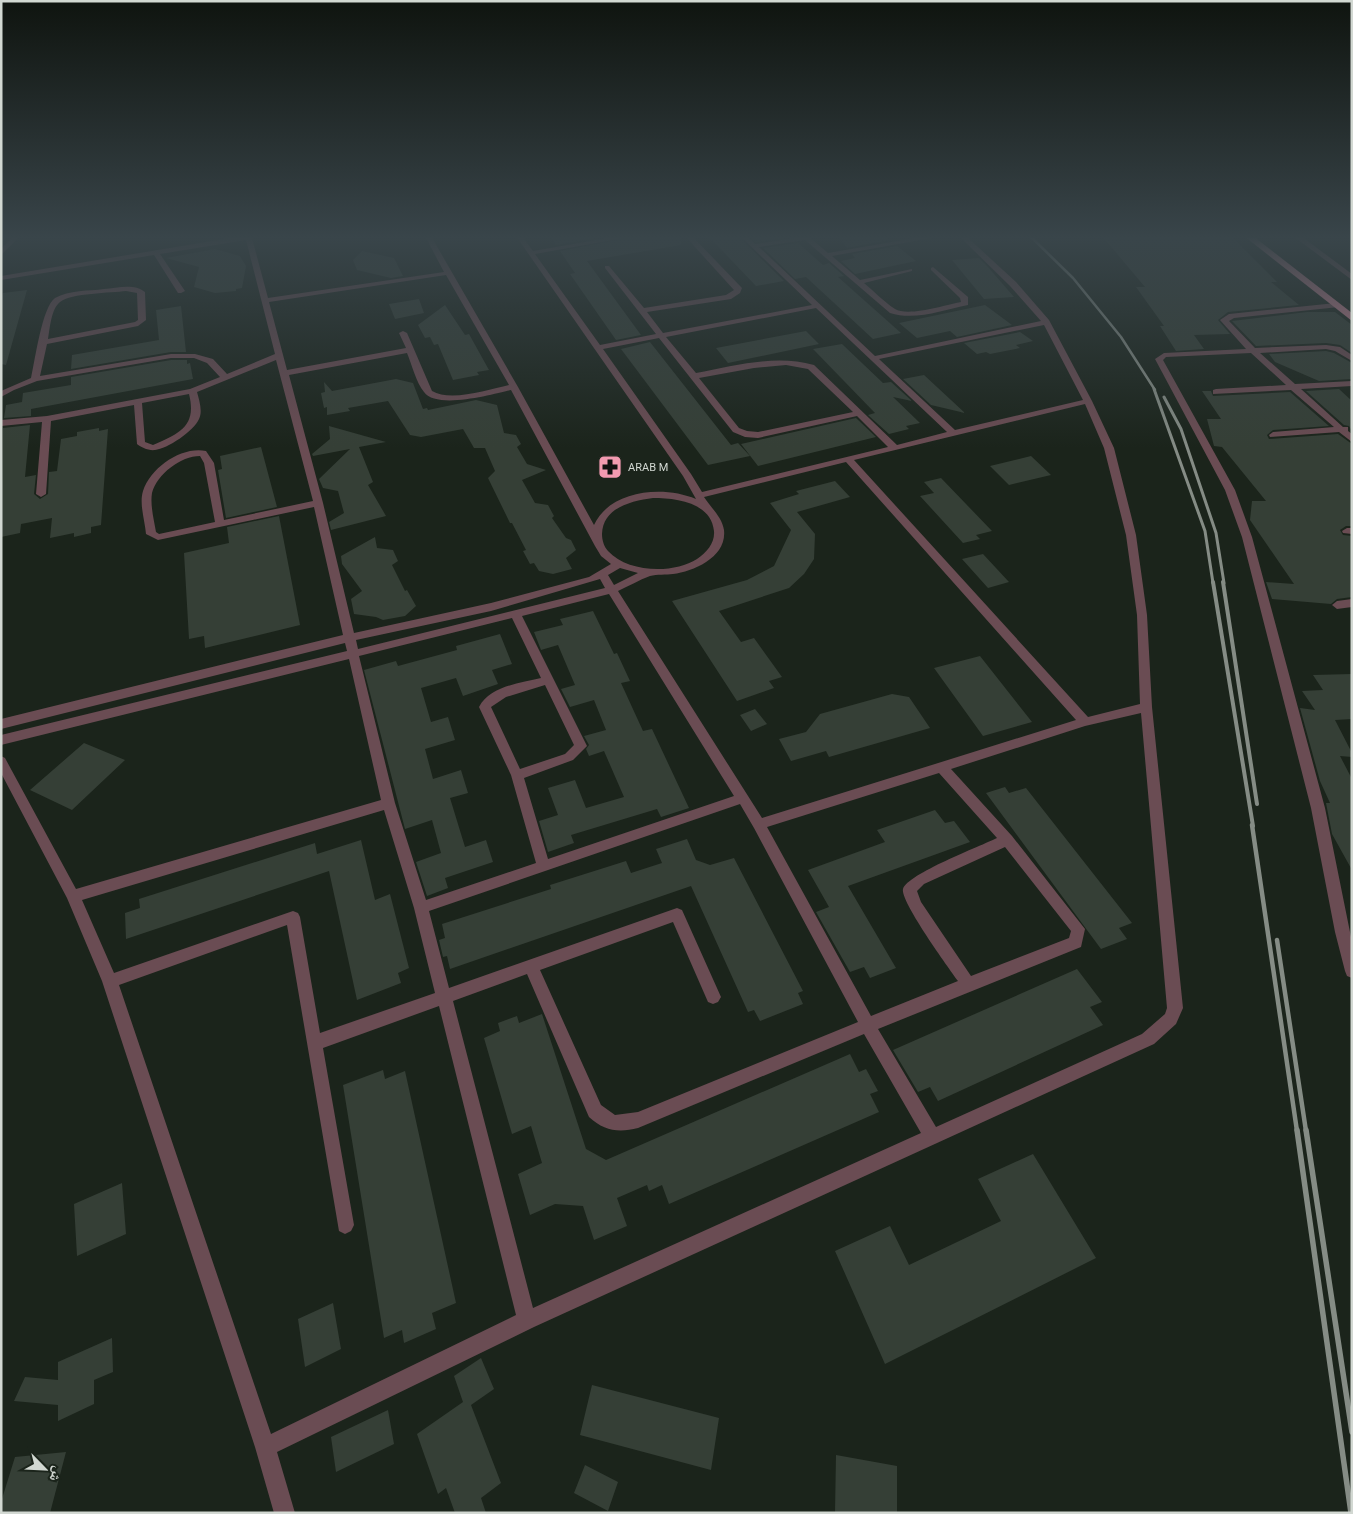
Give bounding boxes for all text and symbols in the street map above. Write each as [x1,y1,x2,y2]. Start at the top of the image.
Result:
pharmacy icon: ARAB M [597,454,623,480]
place label: ARAB M [628,461,668,474]
north arrow [20,1444,70,1494]
text: ش [46,1464,67,1484]

